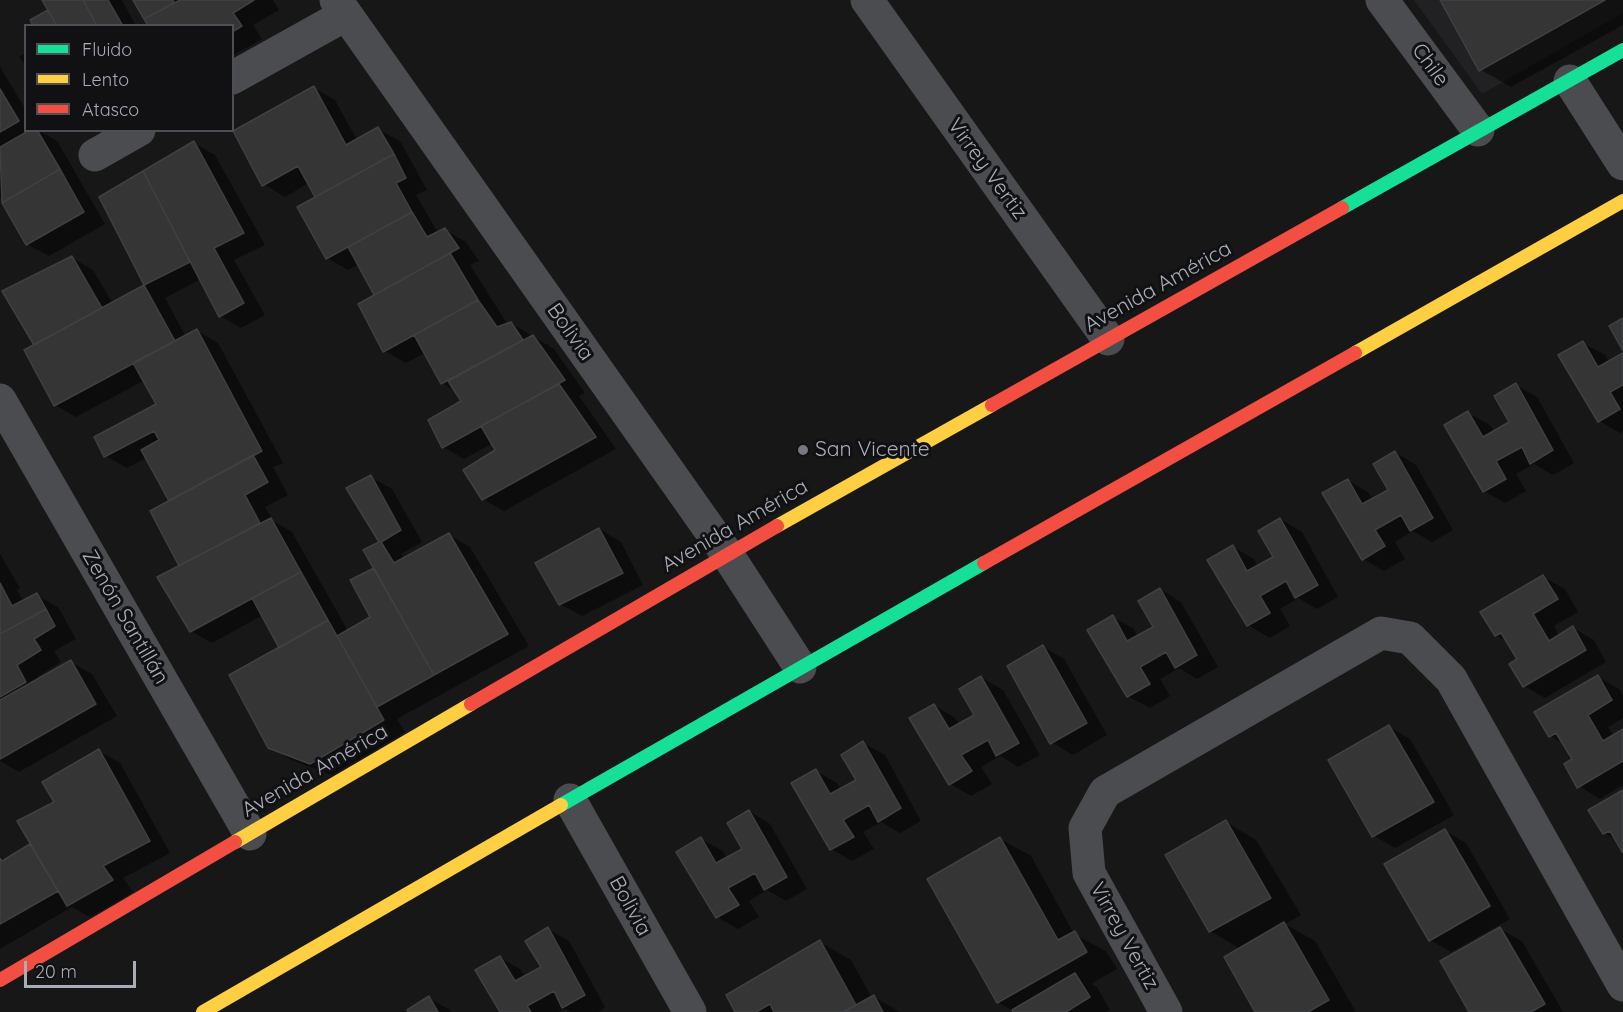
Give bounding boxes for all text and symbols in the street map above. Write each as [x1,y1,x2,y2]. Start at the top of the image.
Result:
legend [24,24,234,132]
text: Fluido [82,38,132,61]
street label: Chile [1406,39,1454,91]
text: Lento [82,68,129,91]
text: Atasco [82,98,139,121]
street label: Virrey Vertiz [942,114,1032,224]
street label: Avenida América [1080,236,1236,338]
street label: Bolivia [541,299,599,365]
place label: San Vicente [815,437,930,463]
marker: San Vicente [796,443,810,457]
street label: Avenida América [657,474,813,578]
street label: Zenón Santillán [76,545,174,689]
street label: Avenida América [237,719,393,823]
street label: Bolivia [603,872,657,940]
street label: Virrey Vertiz [1084,878,1164,994]
scale bar [27,949,140,987]
text: 20 m [35,960,77,983]

